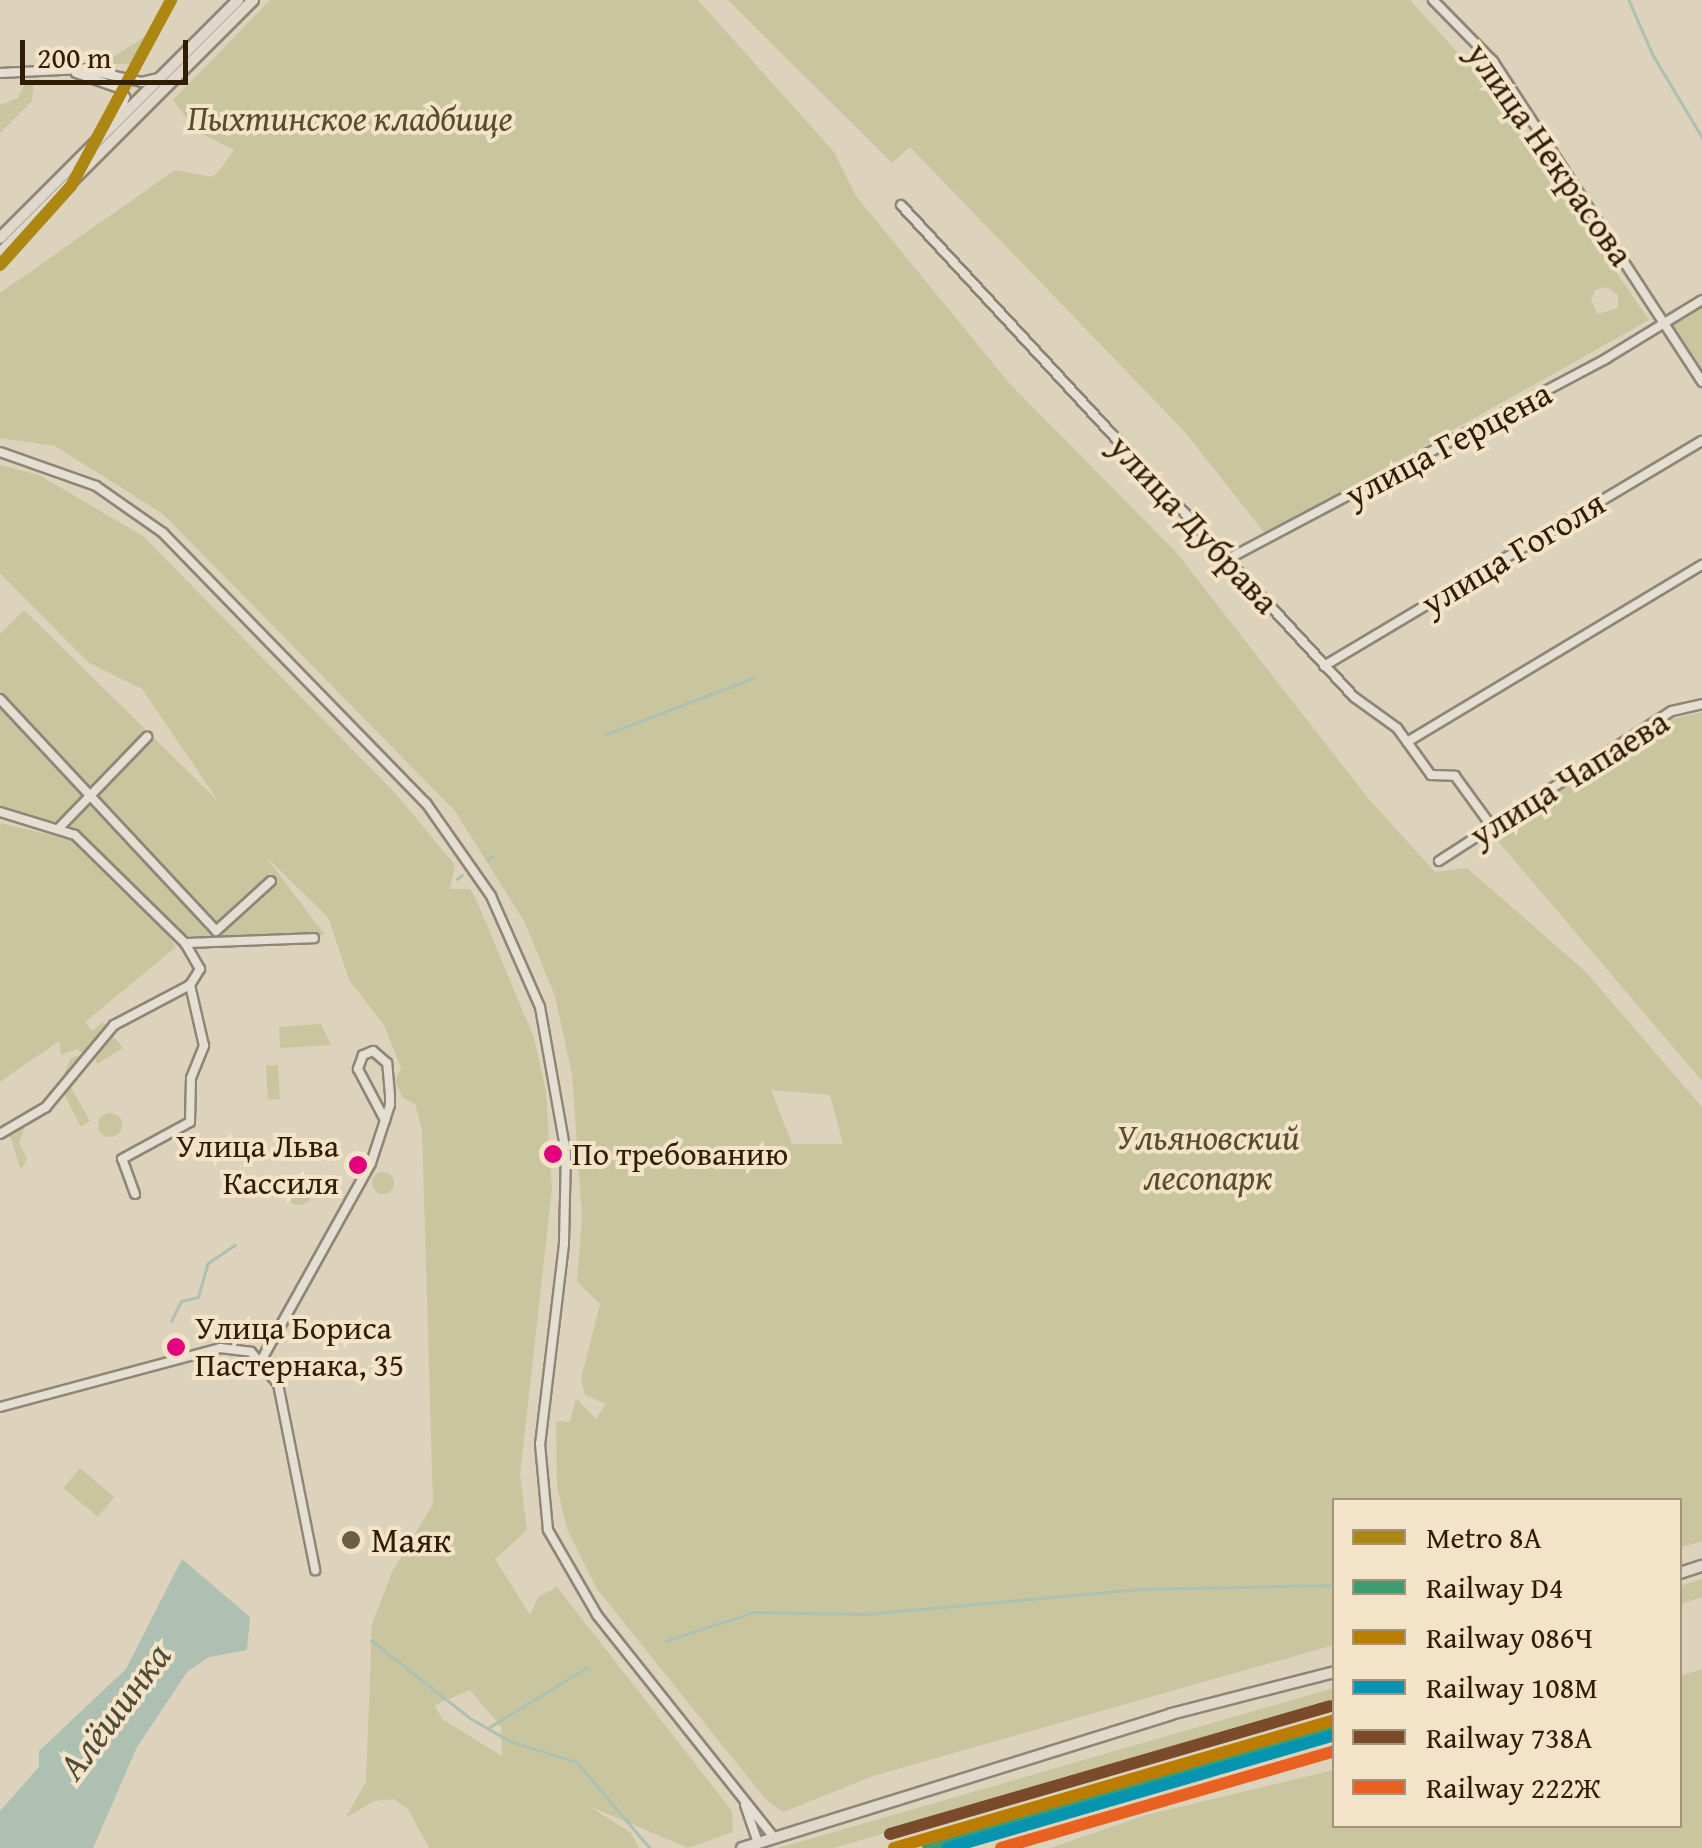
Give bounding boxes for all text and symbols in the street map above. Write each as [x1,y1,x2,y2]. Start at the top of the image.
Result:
scale bar [25,20,192,82]
street label: улица Некрасова [1457,34,1643,274]
text: 200 m [37,35,111,79]
park label: Пыхтинское кладбище [187,97,513,139]
street label: улица Герцена [1338,372,1558,516]
street label: улица Дубрава [1100,426,1288,622]
street label: улица Гоголя [1414,482,1612,624]
street label: улица Чапаева [1462,700,1676,856]
park label: Ульяновский лесопарк [1116,1116,1300,1198]
place label: Улица Льва Кассиля [176,1128,339,1203]
place label: По требованию [572,1135,788,1173]
marker: По требованию [543,1144,563,1164]
marker: Улица Льва Кассиля [348,1155,368,1175]
place label: Улица Бориса Пастернака, 35 [195,1310,404,1385]
marker: Улица Бориса Пастернака, 35 [166,1337,186,1357]
legend [1332,1498,1682,1828]
text: Metro 8А [1426,1515,1542,1559]
place label: Маяк [371,1519,451,1561]
marker: Маяк [340,1529,362,1551]
text: Railway D4 [1426,1565,1564,1609]
text: Railway 086Ч [1426,1615,1593,1659]
water label: Алёшинка [48,1634,180,1788]
text: Railway 108М [1426,1665,1598,1709]
text: Railway 738А [1426,1715,1592,1759]
text: Railway 222Ж [1426,1765,1601,1809]

